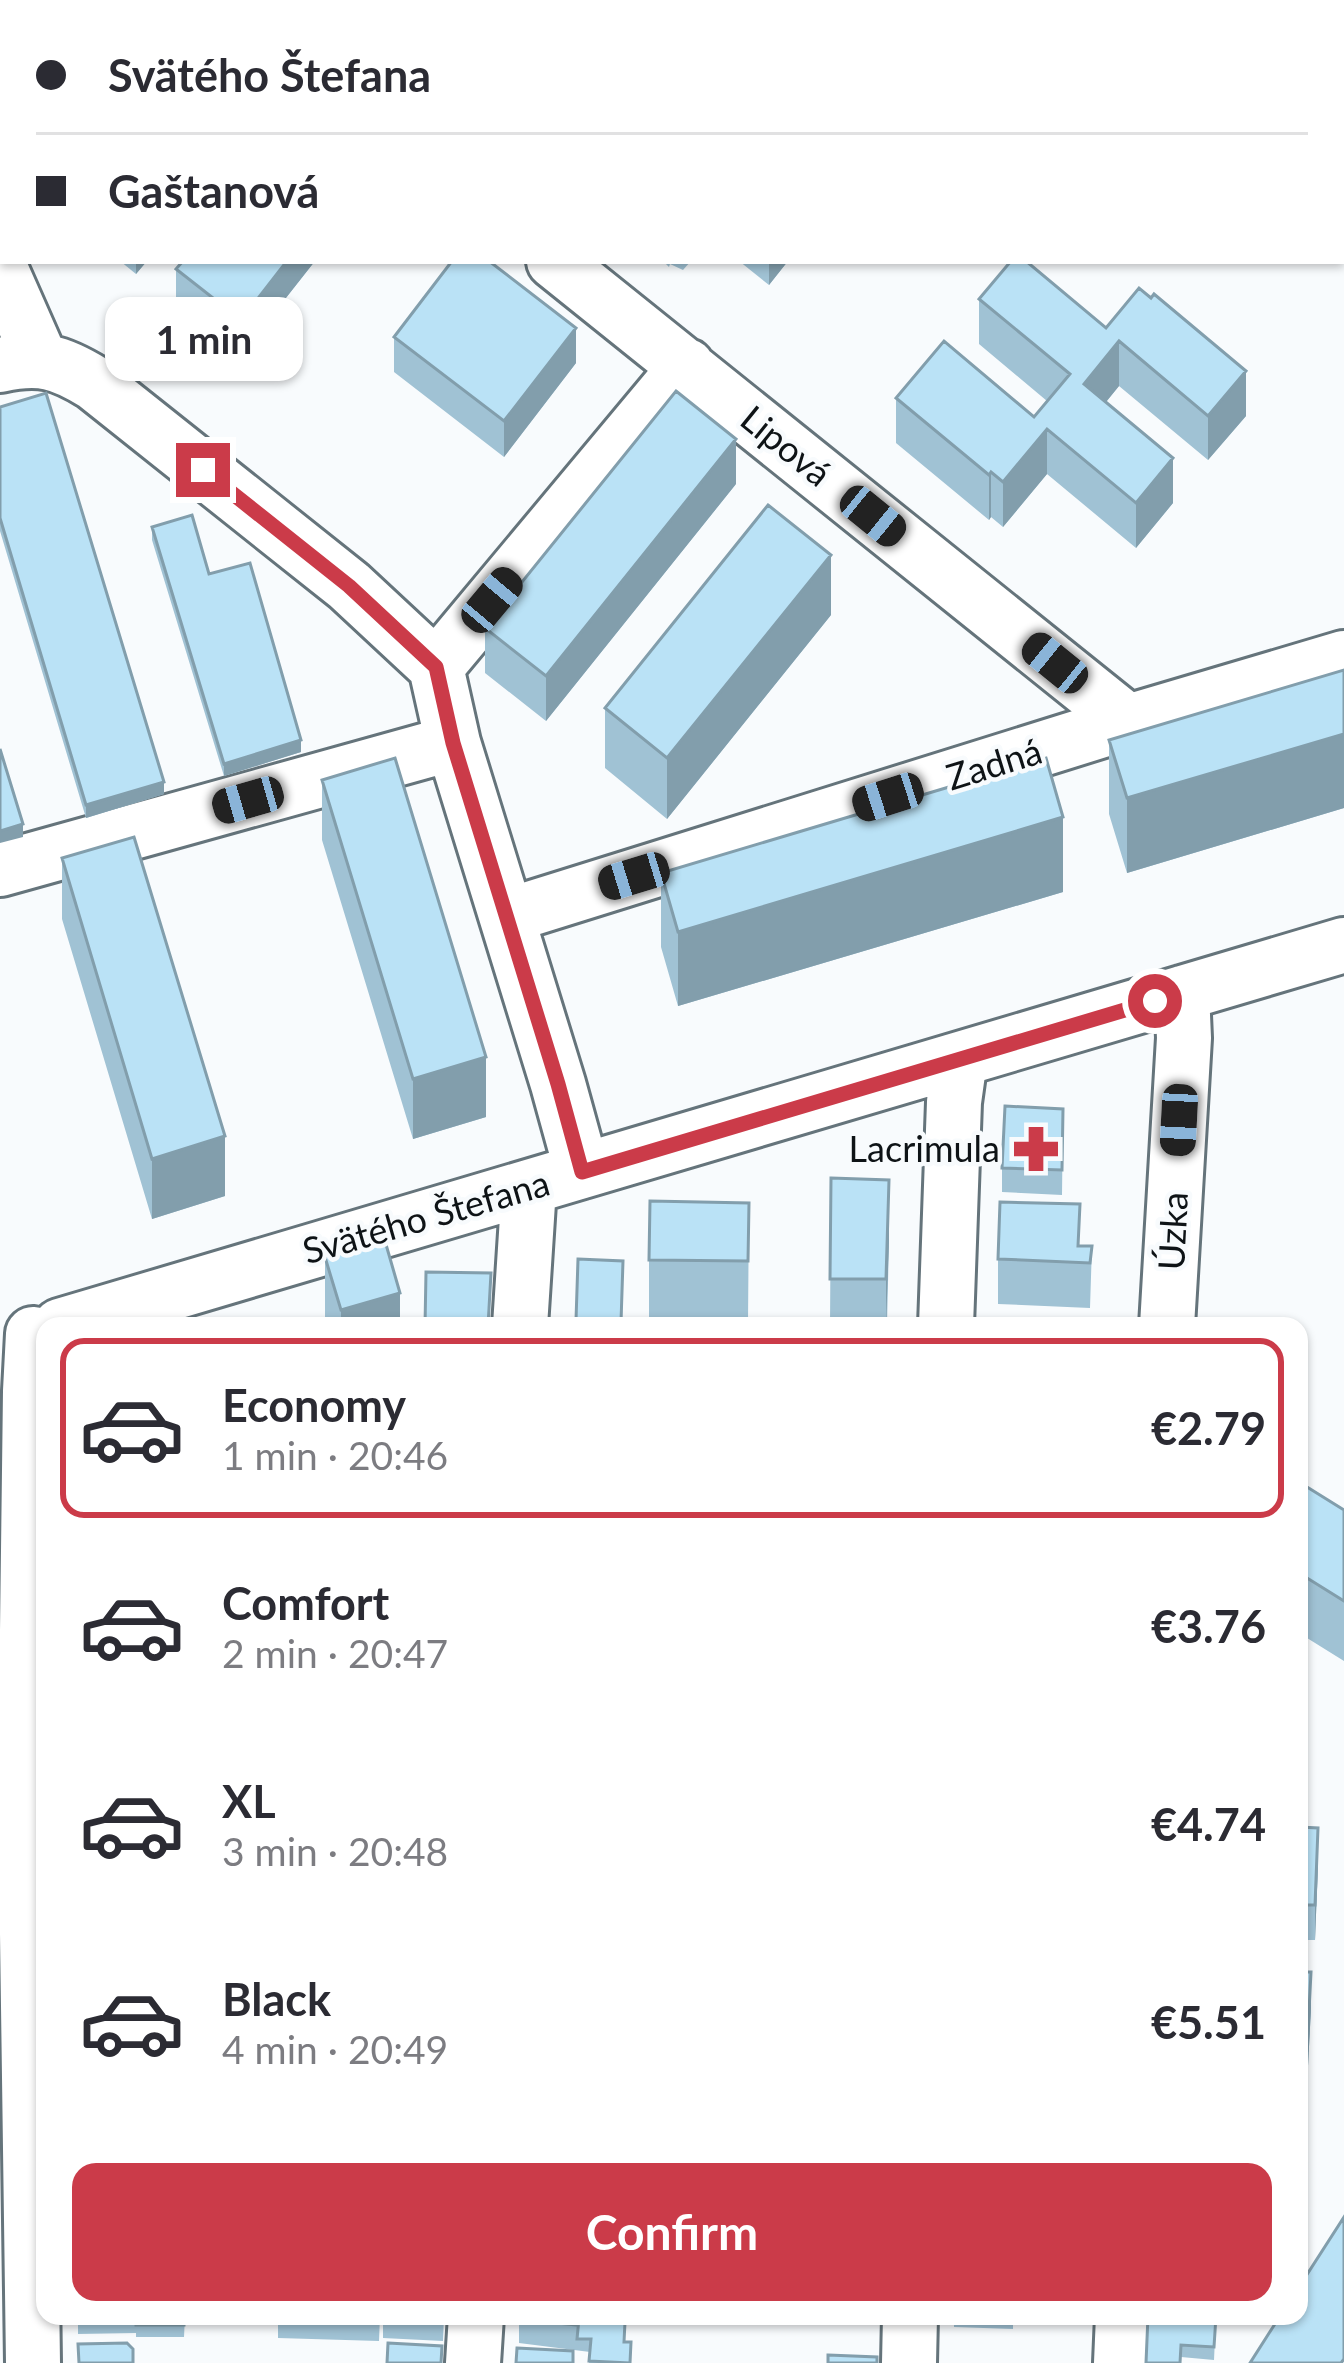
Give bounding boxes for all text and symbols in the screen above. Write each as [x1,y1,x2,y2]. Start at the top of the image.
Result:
text: Svätého Štefana [108,48,431,102]
text: Gaštanová [108,164,319,218]
callout: 1 min [104,296,302,380]
text: 1 min [156,316,252,362]
street label: Lipová [733,396,841,495]
route end [176,443,230,497]
car [834,479,912,553]
car [455,561,529,639]
car [1016,626,1094,700]
street label: Zadná [941,728,1047,798]
car [848,769,928,825]
car [208,773,288,827]
car [594,848,674,904]
route start [1128,974,1182,1028]
car [1159,1083,1199,1157]
pharmacy icon: Lacrimula [1011,1124,1061,1174]
place label: Lacrimula [849,1126,1000,1170]
street label: Svätého Štefana [297,1160,554,1272]
street label: Úzka [1148,1191,1196,1271]
icon: car [78,1374,186,1482]
text: Economy [222,1378,406,1432]
text: €2.79 [1151,1401,1266,1455]
text: 1 min · 20:46 [222,1432,448,1478]
icon: car [78,1572,186,1680]
text: Comfort [222,1576,389,1630]
text: €3.76 [1151,1599,1266,1653]
text: 2 min · 20:47 [222,1630,448,1676]
icon: car [78,1770,186,1878]
text: XL [222,1774,276,1828]
text: €4.74 [1151,1797,1266,1851]
text: 3 min · 20:48 [222,1828,448,1874]
icon: car [78,1968,186,2076]
text: Black [222,1972,331,2026]
text: €5.51 [1151,1995,1266,2049]
text: 4 min · 20:49 [222,2026,448,2072]
button: Confirm [72,2163,1272,2301]

